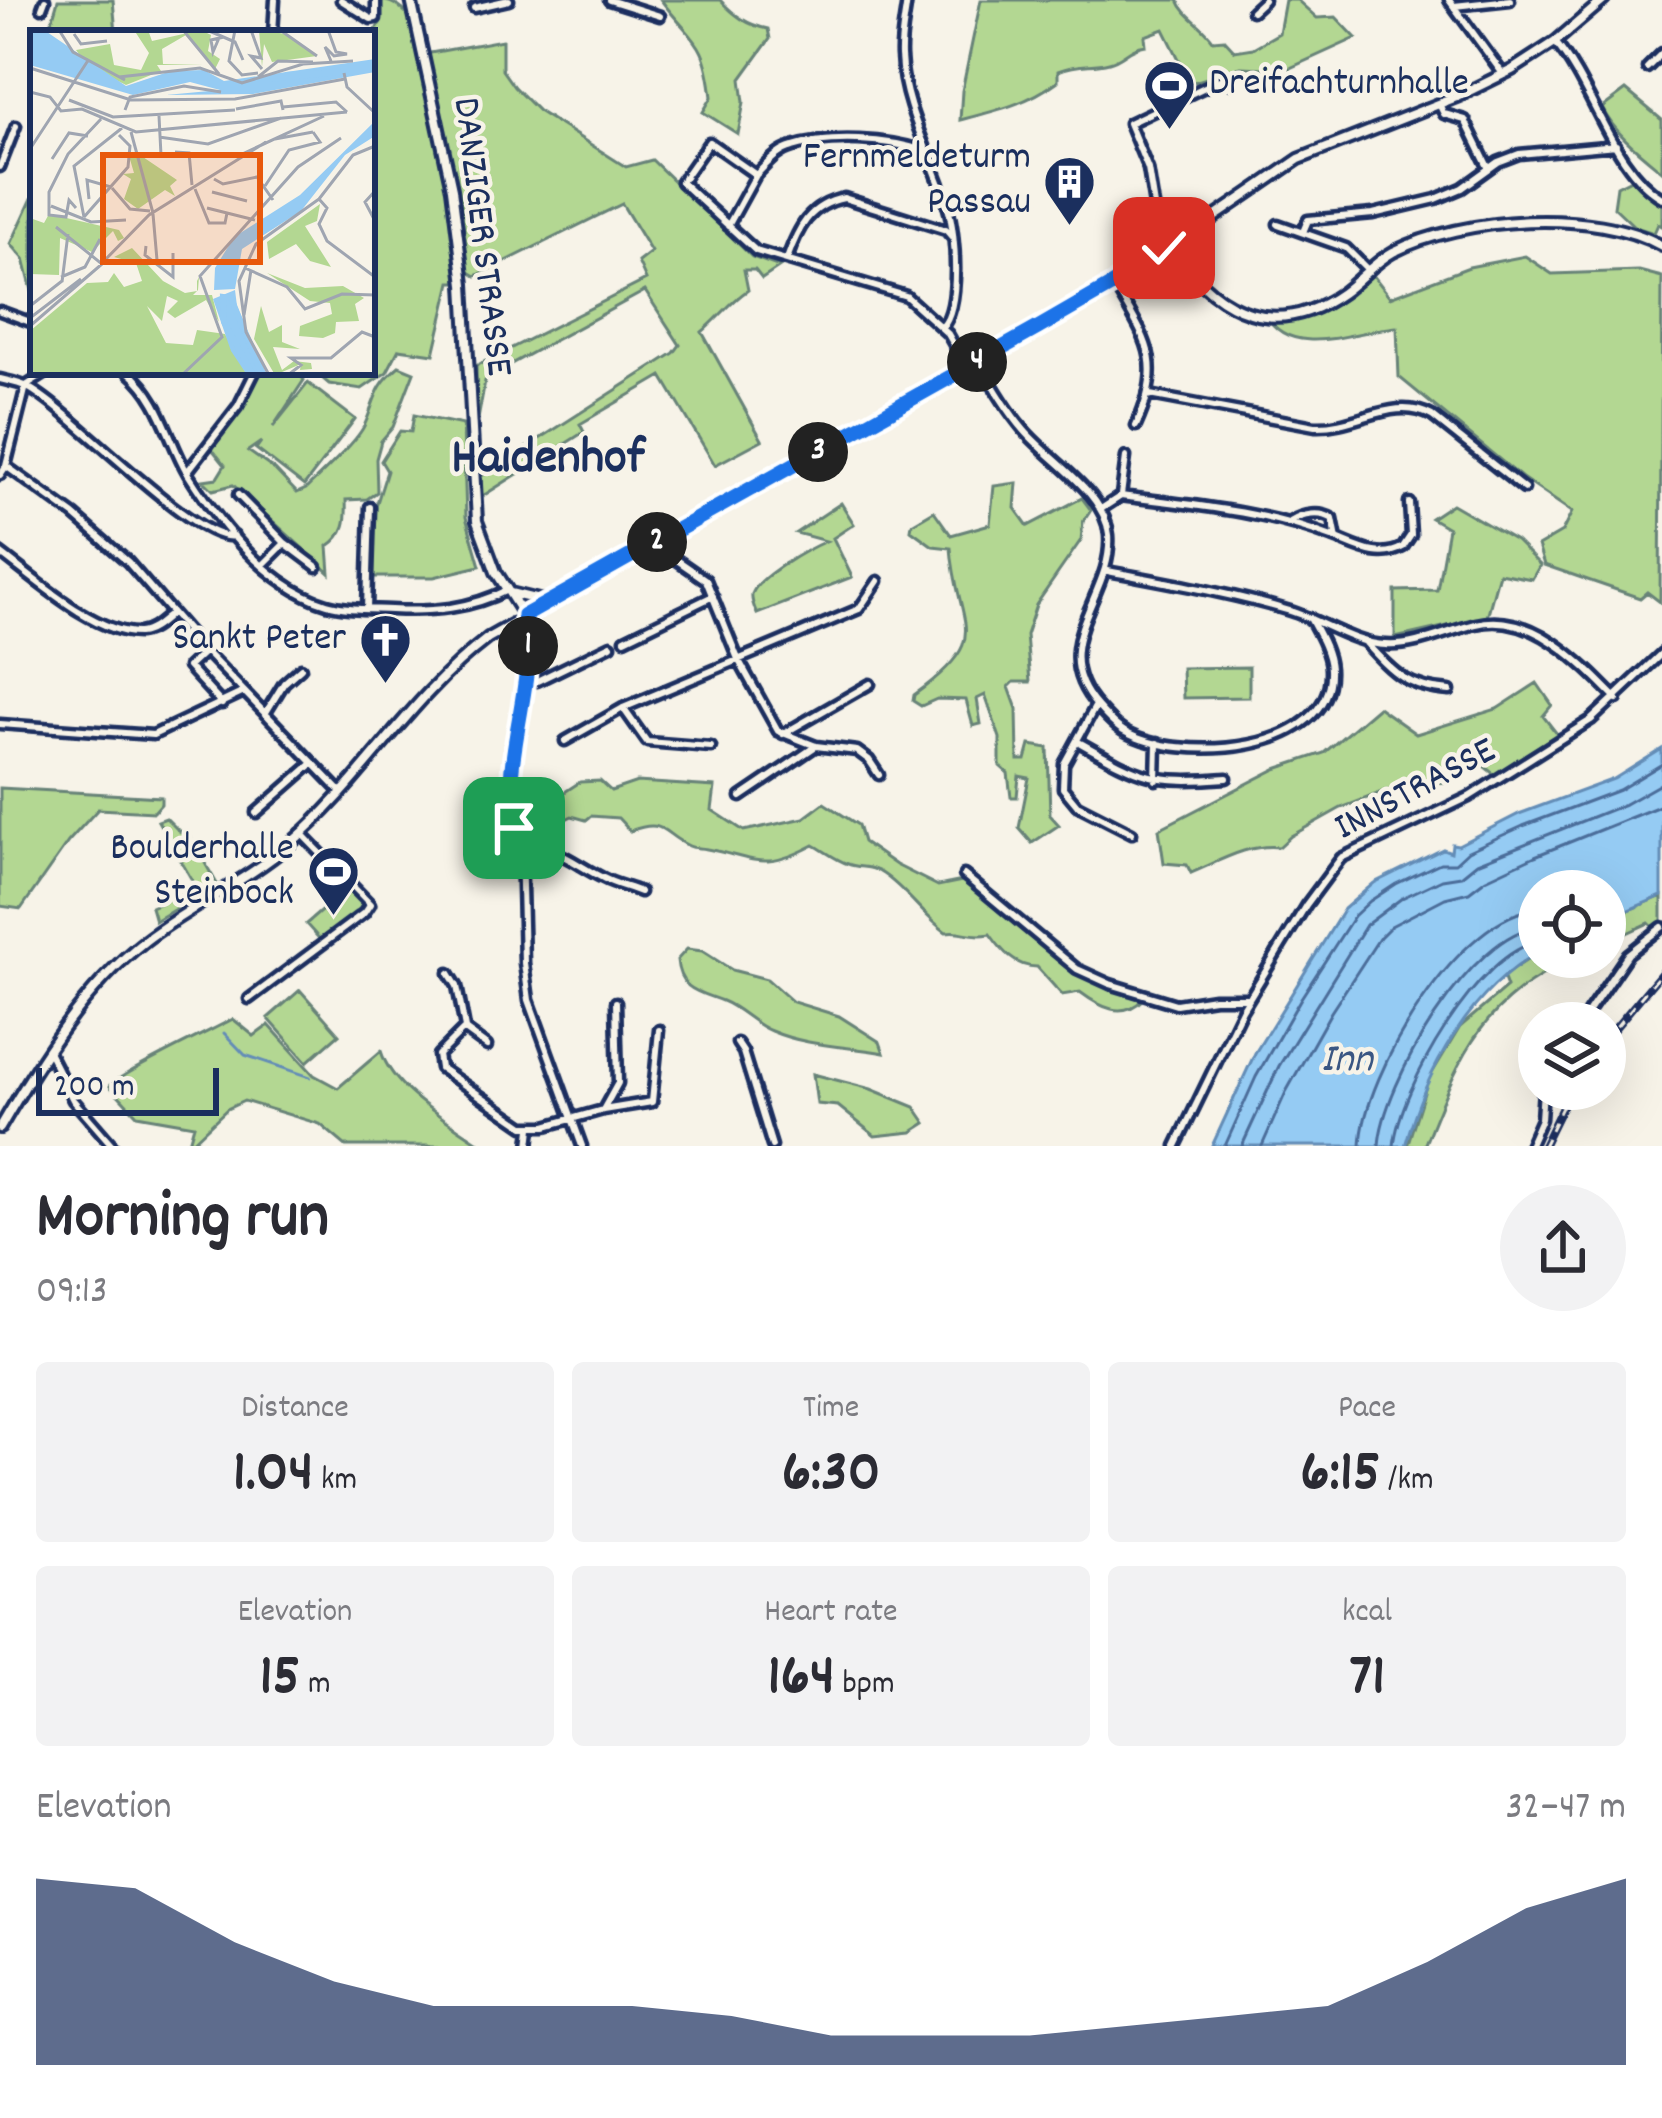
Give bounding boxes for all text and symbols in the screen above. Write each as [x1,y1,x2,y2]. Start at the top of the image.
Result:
inset map [30,30,375,375]
sports icon: Dreifachturnhalle [1142,57,1198,131]
place label: Dreifachturnhalle [1209,58,1469,113]
street label: DANZIGER STRASSE [436,94,524,380]
place label: Fernmeldeturm Passau [803,132,1031,232]
building icon: Fernmeldeturm Passau [1042,153,1098,227]
pin [1113,197,1215,299]
icon: check [1131,215,1197,281]
pin: 4 [947,332,1007,392]
text: 4 [970,338,984,385]
pin: 3 [788,422,848,482]
district label: Haidenhof [451,425,647,497]
text: 3 [811,428,825,475]
pin: 2 [627,512,687,572]
text: 2 [650,518,664,565]
church icon: Sankt Peter [357,612,413,686]
place label: Sankt Peter [172,613,347,668]
pin: 1 [498,616,558,676]
text: 1 [524,622,532,669]
street label: INNSTRASSE [1325,725,1507,857]
pin [463,777,565,879]
icon: arrive [481,795,547,861]
place label: Boulderhalle Steinbock [110,823,294,923]
sports icon: Boulderhalle Steinbock [305,844,361,918]
map controls [1518,870,1626,1110]
button: locate [1518,870,1626,978]
button: layers [1518,1002,1626,1110]
water label: Inn [1321,1032,1375,1092]
scale bar [36,1062,219,1115]
text: 200 m [54,1065,135,1112]
text: Morning run [36,1174,329,1268]
button: share [1500,1185,1626,1311]
text: 09:13 [36,1266,107,1321]
text: Distance [241,1386,349,1433]
text: Time [803,1386,859,1433]
text: Pace [1338,1386,1396,1433]
text: 1.04 [233,1433,313,1519]
text: 6:30 [782,1433,880,1519]
text: 6:15 [1300,1433,1381,1519]
text: km [313,1458,357,1505]
text: /km [1381,1458,1434,1505]
text: Elevation [238,1590,352,1637]
text: Heart rate [764,1590,898,1637]
text: kcal [1342,1590,1392,1637]
text: 15 [259,1637,300,1723]
text: 164 [767,1637,835,1723]
text: 71 [1349,1637,1385,1723]
text: m [300,1662,331,1709]
text: bpm [835,1662,895,1709]
text: Elevation [36,1782,172,1837]
text: 32–47 m [1505,1782,1626,1837]

